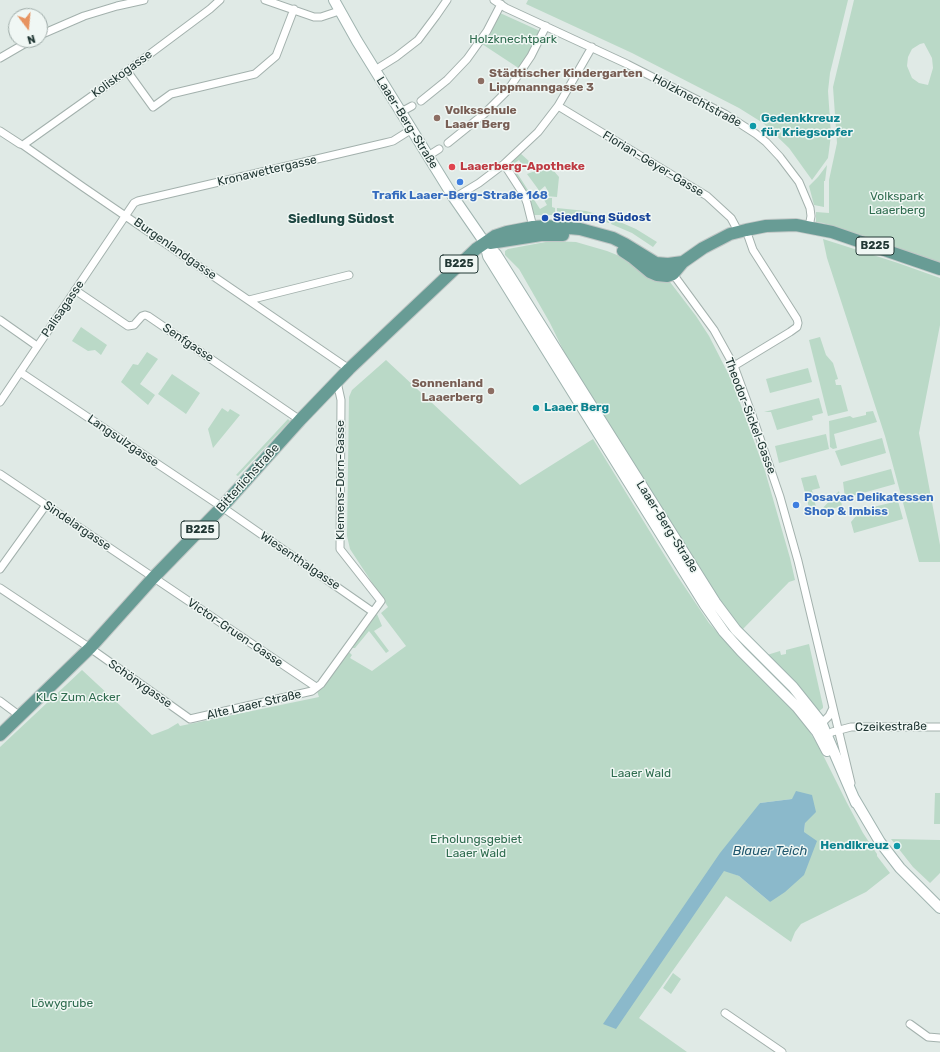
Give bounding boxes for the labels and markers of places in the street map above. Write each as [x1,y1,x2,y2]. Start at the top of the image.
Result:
place label: Städtischer Kindergarten Lippmanngasse 3 [489,67,643,95]
marker: Städtischer Kindergarten Lippmanngasse 3 [476,76,486,86]
place label: Volksschule Laaer Berg [445,104,517,132]
place label: Gedenkkreuz für Kriegsopfer [761,112,853,140]
marker: Volksschule Laaer Berg [432,113,442,123]
marker: Gedenkkreuz für Kriegsopfer [748,121,758,131]
place label: Laaerberg-Apotheke [460,160,585,174]
marker: Laaerberg-Apotheke [447,162,457,172]
marker: Trafik Laaer-Berg-Straße 168 [455,177,465,187]
place label: Trafik Laaer-Berg-Straße 168 [372,189,548,203]
place label: Siedlung Südost [553,211,651,225]
marker: Siedlung Südost [540,213,550,223]
place label: Sonnenland Laaerberg [412,377,483,405]
marker: Sonnenland Laaerberg [486,386,496,396]
place label: Laaer Berg [544,401,609,415]
marker: Laaer Berg [531,403,541,413]
place label: Posavac Delikatessen Shop & Imbiss [804,491,934,519]
marker: Posavac Delikatessen Shop & Imbiss [791,500,801,510]
place label: Hendlkreuz [820,839,889,853]
marker: Hendlkreuz [892,841,902,851]

